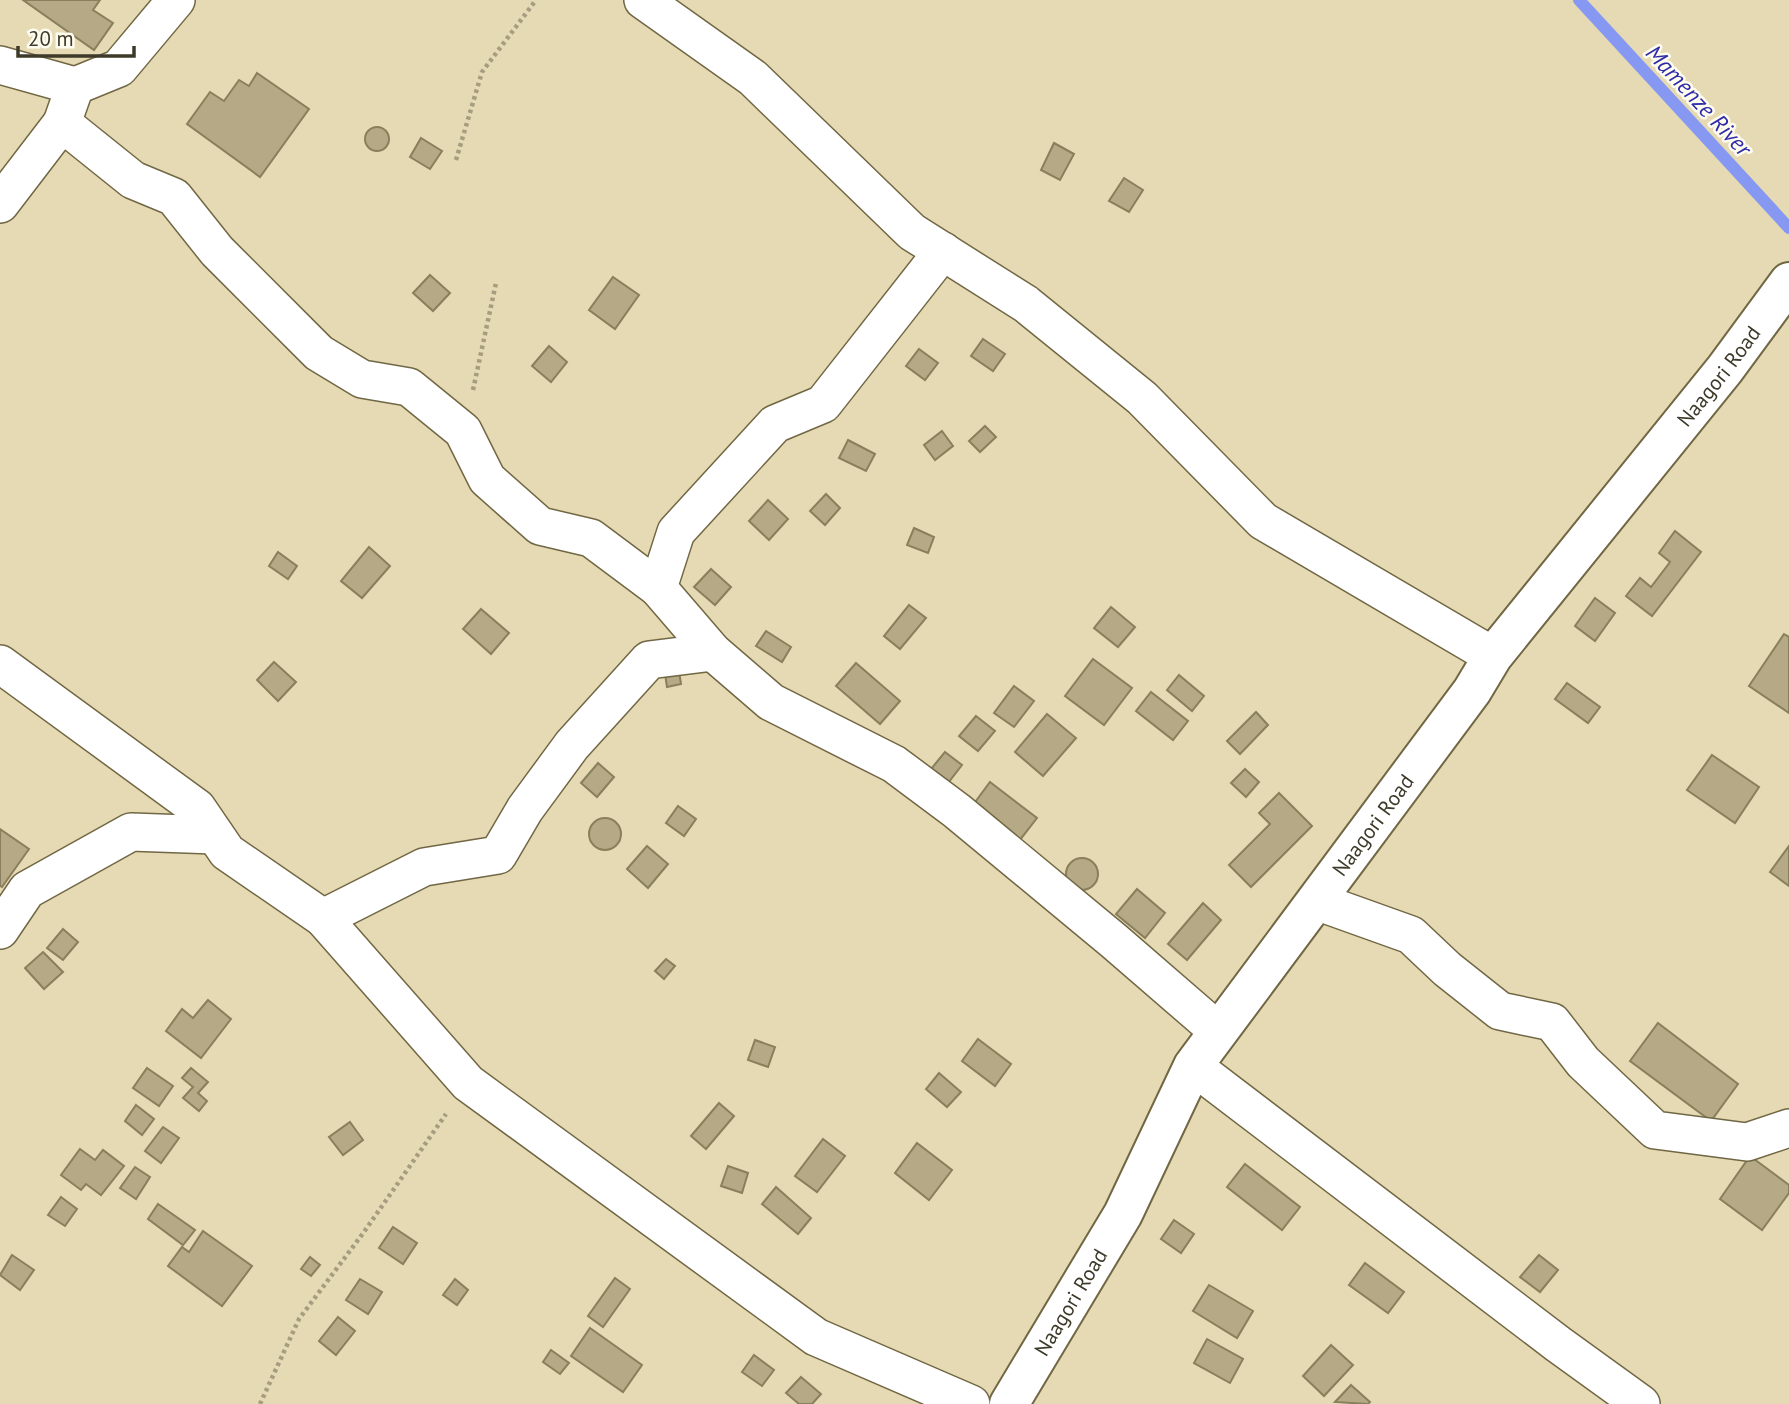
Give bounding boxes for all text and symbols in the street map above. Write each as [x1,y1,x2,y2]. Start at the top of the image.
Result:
scale bar [18,14,133,58]
text: 20 m [28,25,74,52]
water label: Mamenze River [1640,38,1759,163]
street label: Naagori Road [1671,320,1766,432]
street label: Naagori Road [1326,768,1419,881]
street label: Naagori Road [1028,1243,1113,1361]

